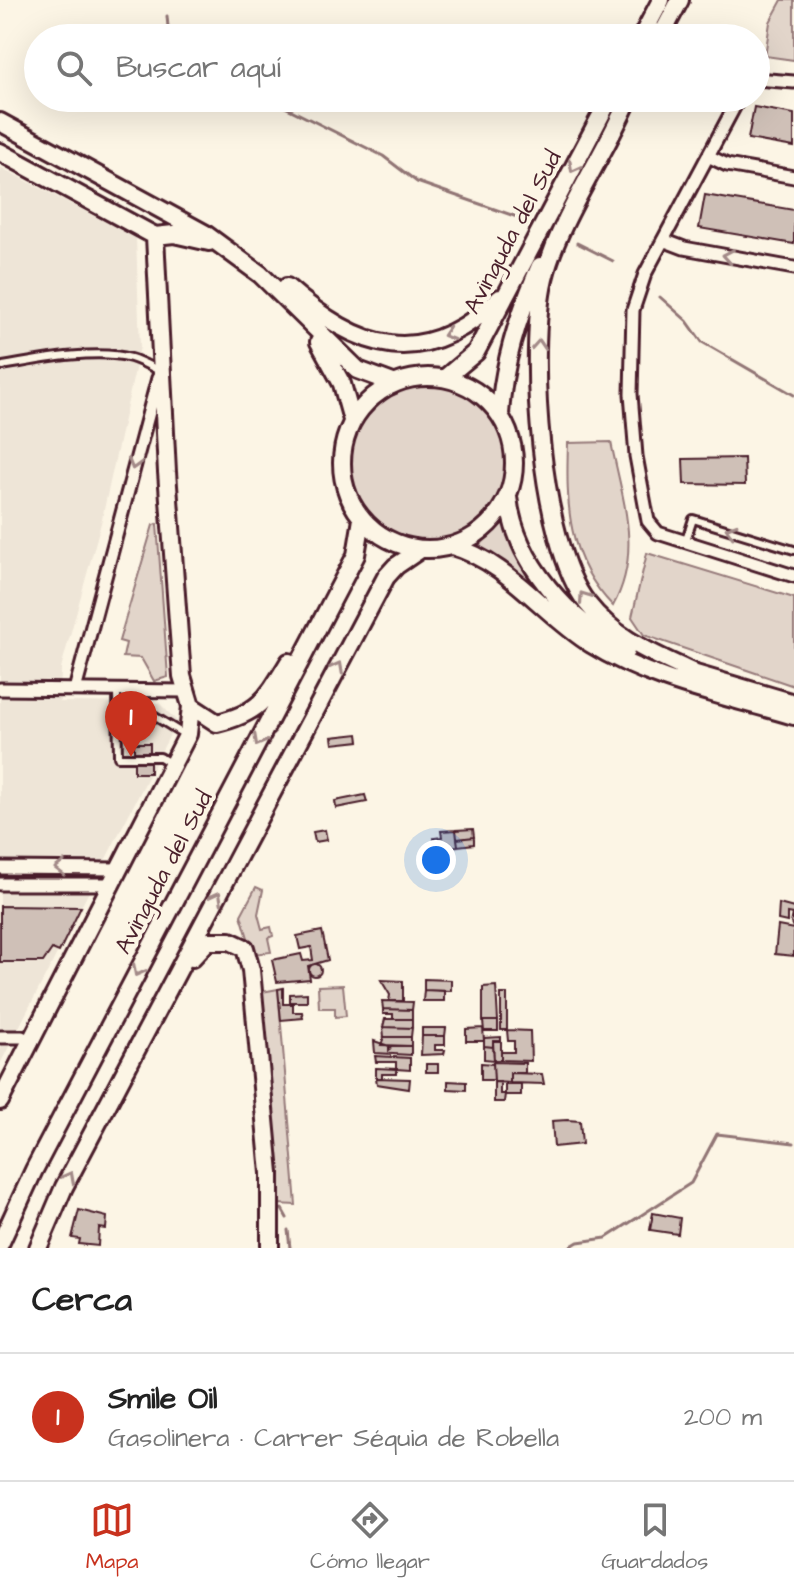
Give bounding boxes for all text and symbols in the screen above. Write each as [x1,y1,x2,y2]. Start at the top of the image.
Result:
search box [24,24,770,112]
icon: search [52,46,96,90]
text: Buscar aquí [116,47,281,89]
street label: Avinguda del Sud [455,145,571,321]
one-way arrow [568,159,583,174]
one-way arrow [721,248,735,265]
one-way arrow [442,325,456,341]
one-way arrow [530,338,547,351]
one-way arrow [127,456,143,470]
one-way arrow [725,523,739,539]
one-way arrow [579,592,594,606]
one-way arrow [328,662,344,676]
pin: 1 [105,691,157,757]
one-way arrow [253,732,268,747]
street label: Avinguda del Sud [106,785,222,961]
your location [416,840,456,880]
one-way arrow [53,859,66,877]
one-way arrow [207,891,222,906]
one-way arrow [133,963,148,978]
one-way arrow [60,1171,75,1185]
text: Cerca [32,1276,132,1324]
text: Smile Oil [108,1378,217,1420]
text: 1 [56,1399,60,1435]
text: 200 m [684,1399,762,1435]
text: Gasolinera · Carrer Séquia de Robella [108,1420,559,1456]
tab: Mapa [86,1498,139,1577]
tab: Cómo llegar [310,1498,430,1577]
tab: Guardados [601,1498,708,1577]

